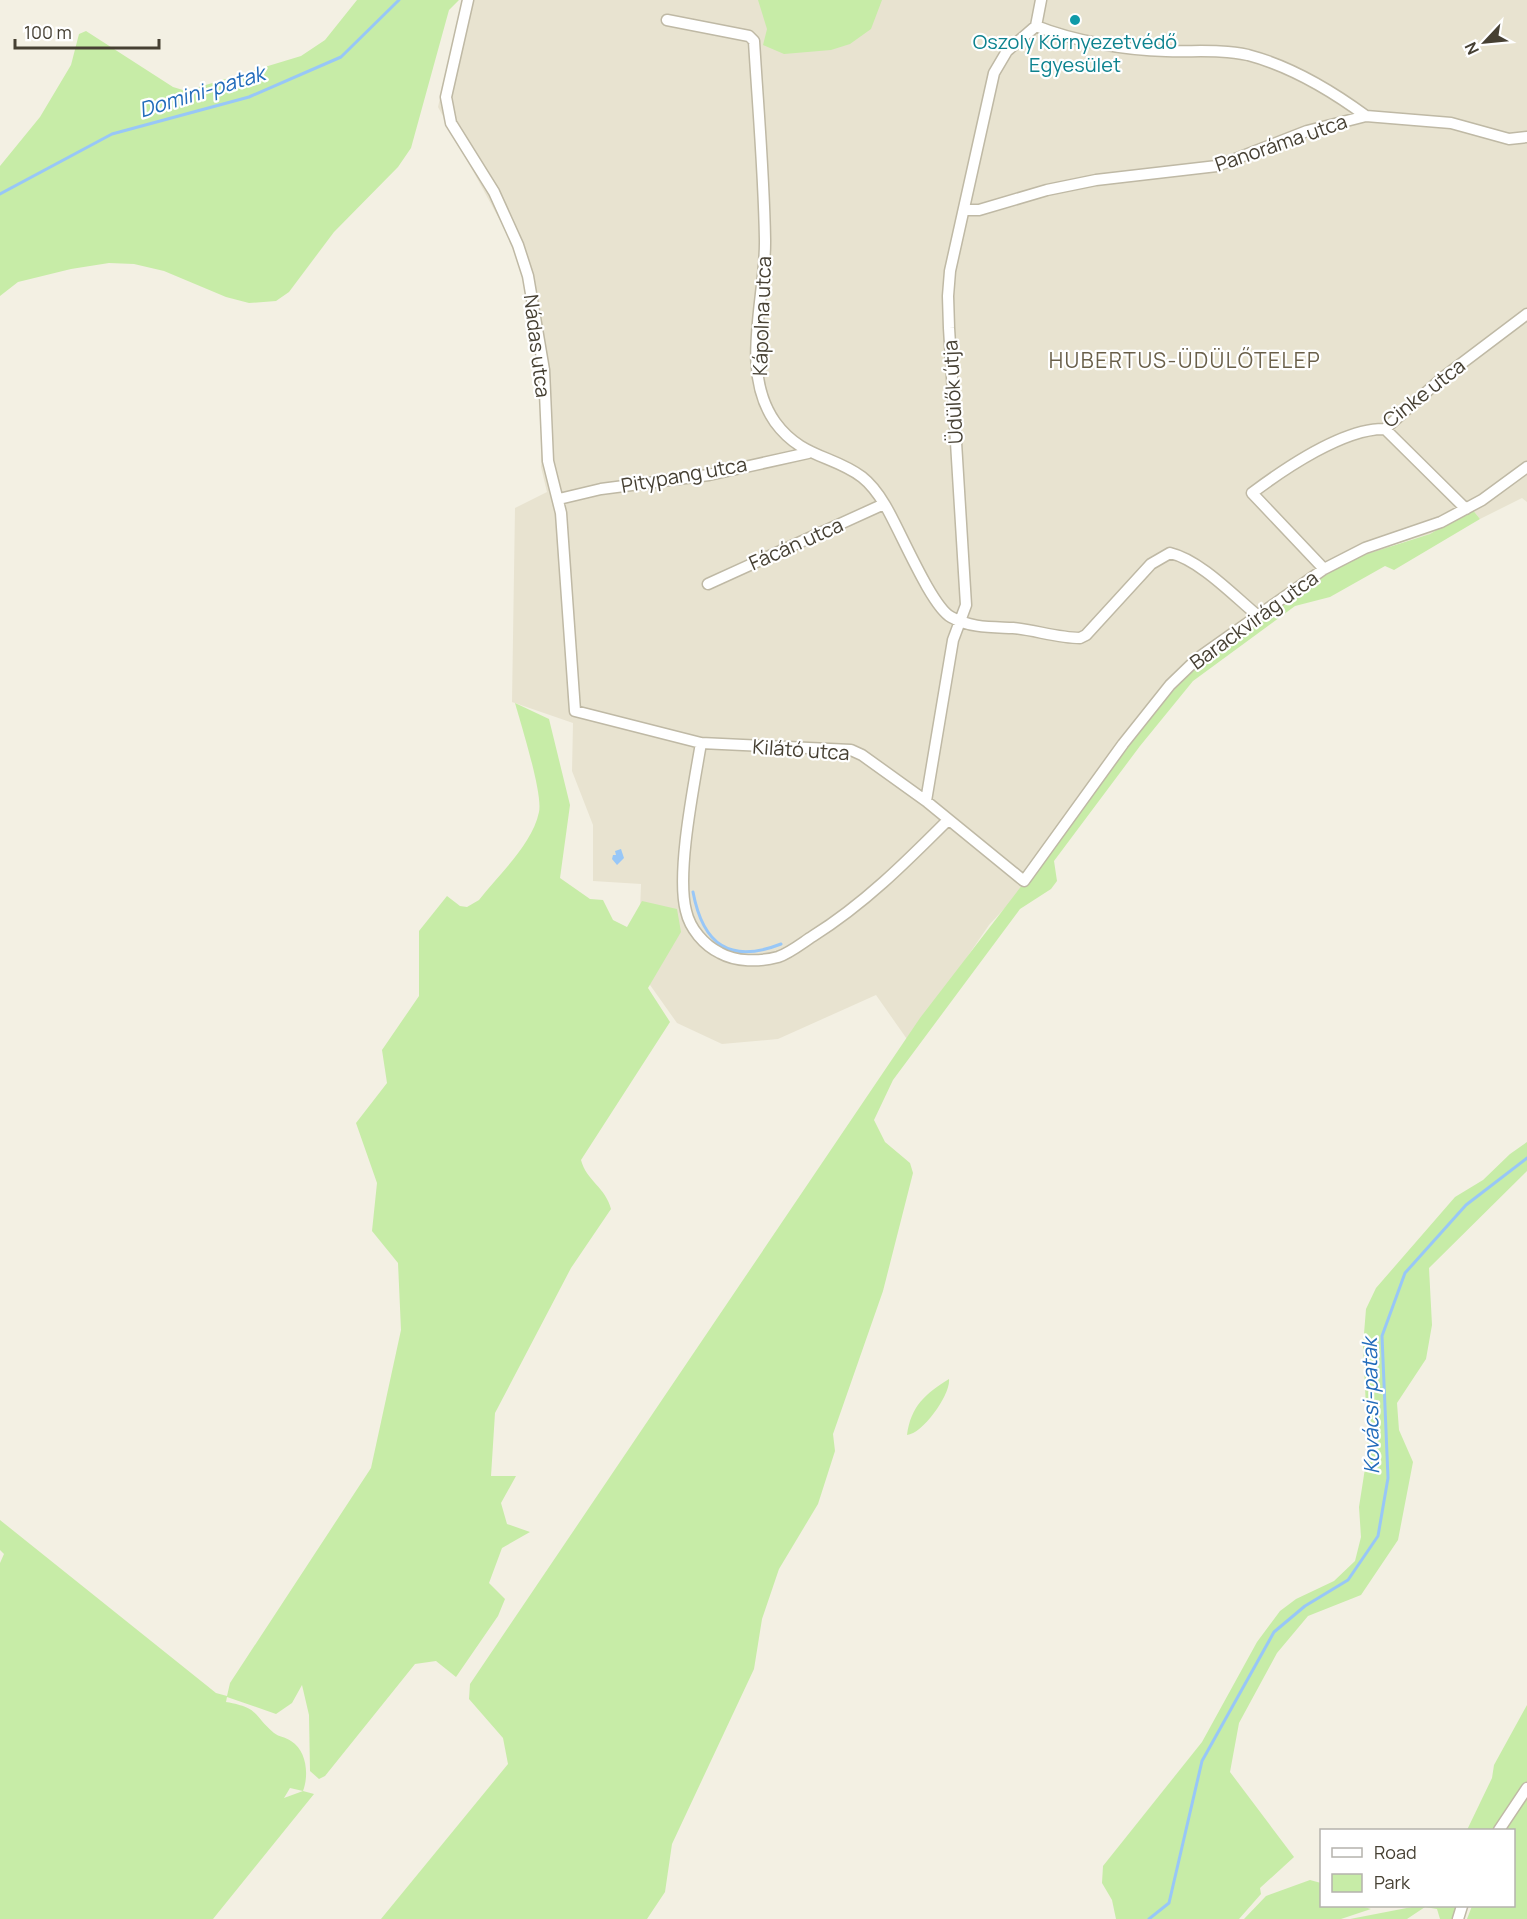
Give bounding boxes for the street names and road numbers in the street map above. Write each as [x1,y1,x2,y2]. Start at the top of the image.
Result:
street label: Panoráma utca [1211,107,1350,178]
street label: Kápolna utca [746,256,777,376]
street label: Nádas utca [518,293,557,399]
street label: Üdülők útja [936,339,969,445]
street label: Cinke utca [1377,352,1471,433]
street label: Pitypang utca [619,450,749,499]
street label: Fácán utca [744,511,847,576]
street label: Barackvirág utca [1184,564,1323,675]
street label: Kilátó utca [752,733,851,766]

